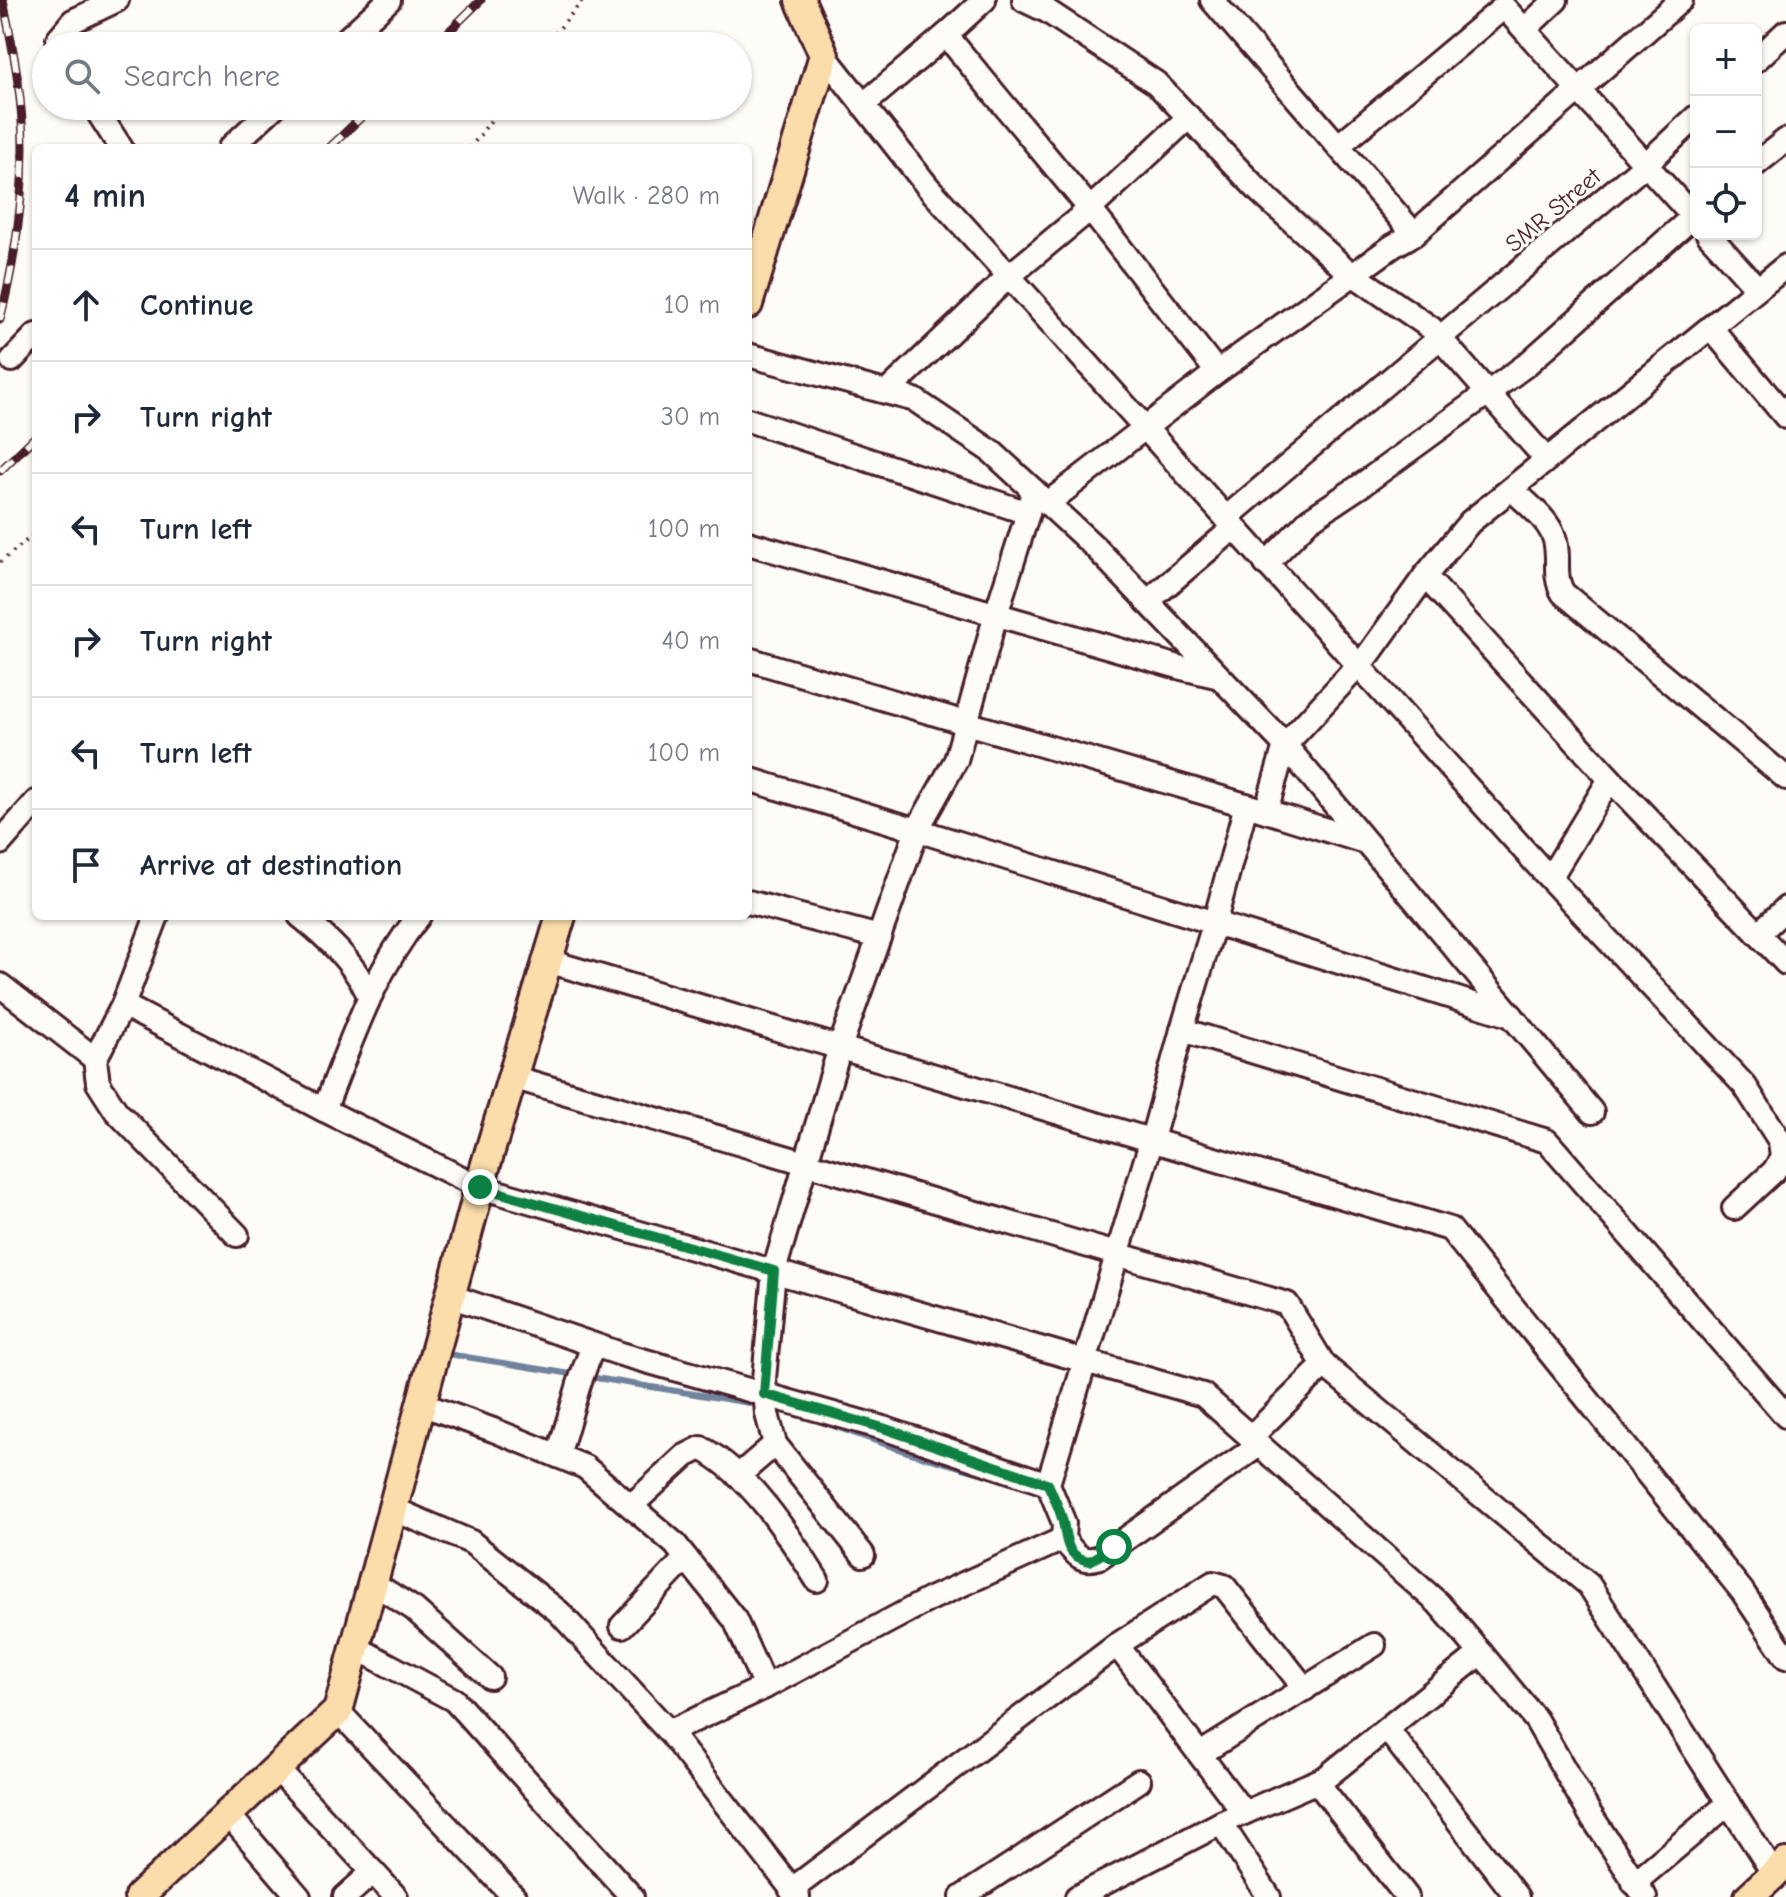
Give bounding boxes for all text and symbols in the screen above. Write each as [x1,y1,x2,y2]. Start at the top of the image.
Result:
map controls [1690,24,1762,240]
button: + [1690,24,1762,96]
search box [32,32,752,120]
icon: search [60,54,104,98]
text: Search here [124,59,280,94]
button: − [1690,96,1762,168]
street label: SMR Street [1500,161,1607,258]
button: locate [1690,168,1762,240]
text: 4 min [64,176,146,216]
text: Walk · 280 m [573,181,720,211]
icon: ahead [64,283,108,327]
text: Continue [140,288,254,323]
text: 10 m [664,290,720,320]
icon: right [64,395,108,439]
text: Turn right [140,400,272,435]
text: 30 m [661,402,720,432]
icon: left [64,507,108,551]
text: Turn left [140,512,252,547]
text: 100 m [648,514,720,544]
icon: right [64,619,108,663]
text: Turn right [140,624,272,659]
text: 40 m [661,626,720,656]
icon: left [64,731,108,775]
text: Turn left [140,736,252,771]
text: 100 m [648,738,720,768]
icon: arrive [64,843,108,887]
text: Arrive at destination [140,848,402,883]
route end [462,1169,498,1205]
route start [1096,1529,1132,1565]

